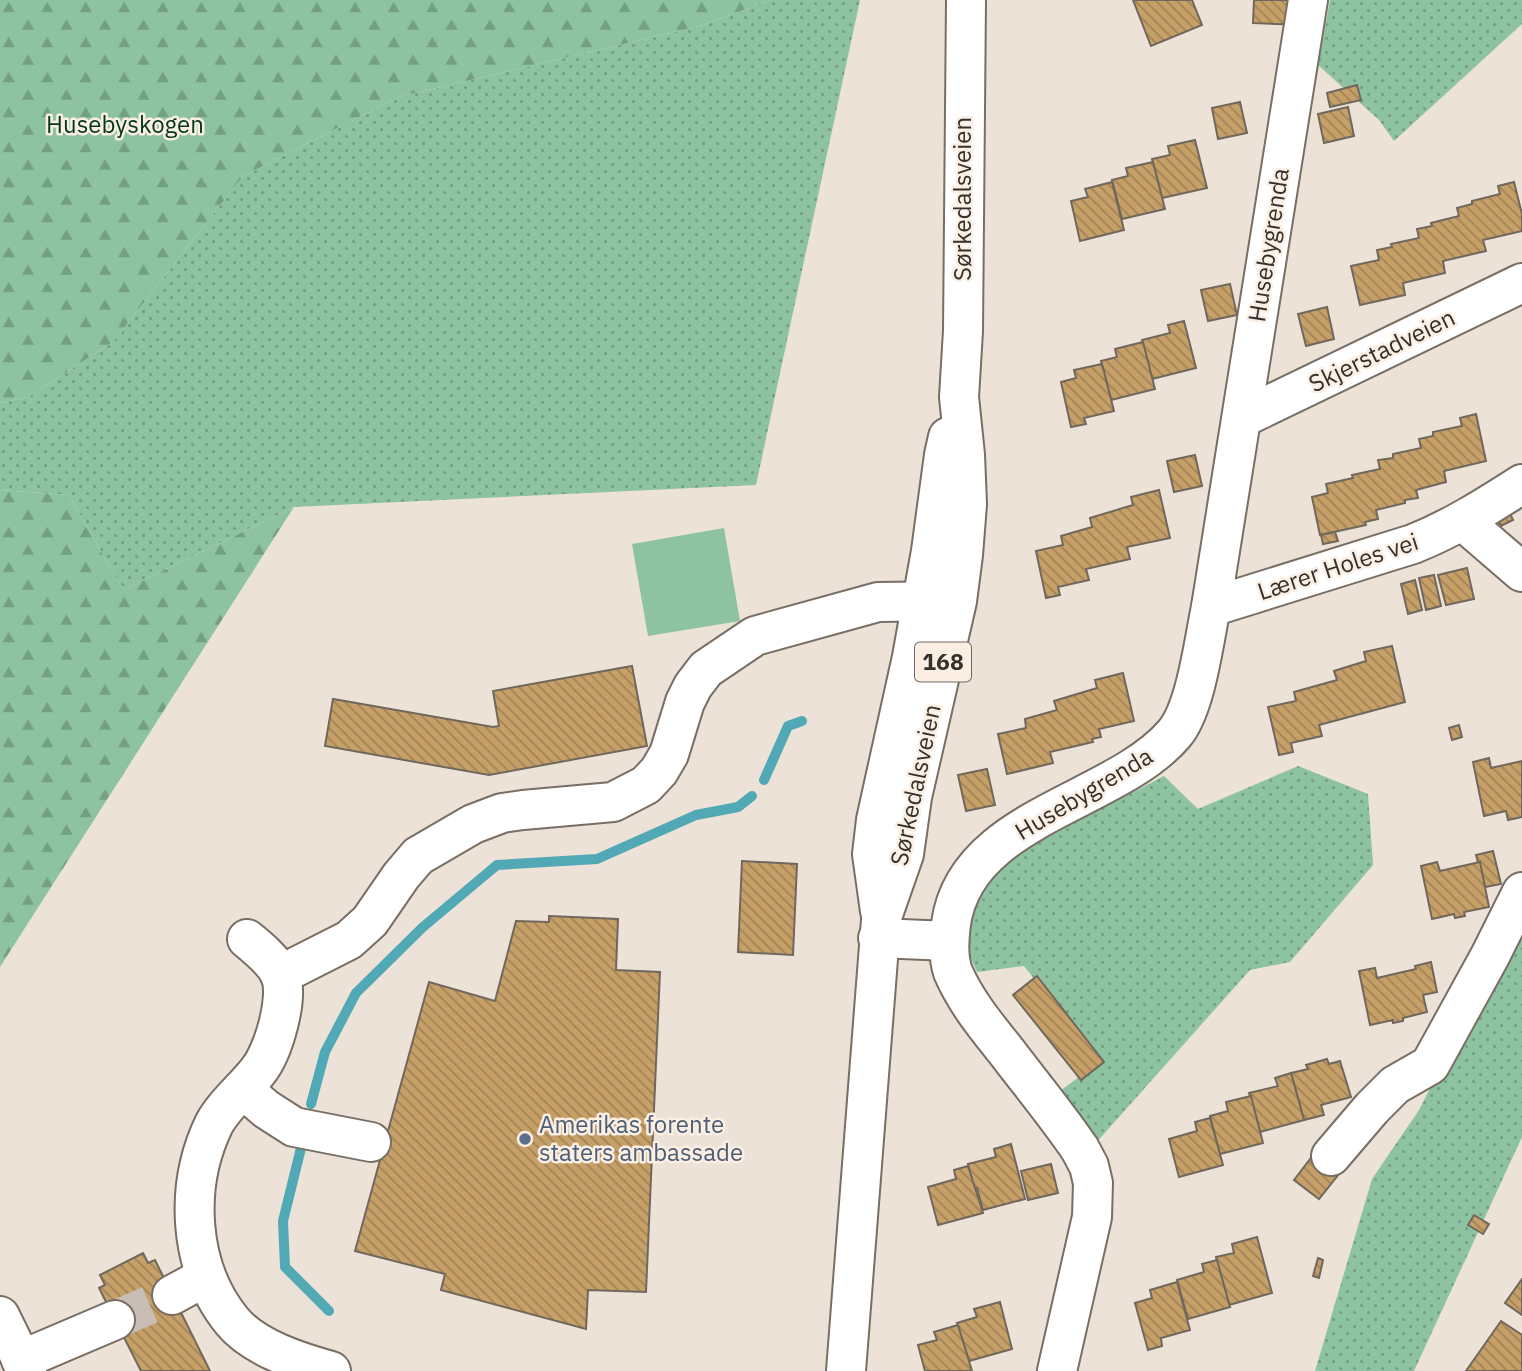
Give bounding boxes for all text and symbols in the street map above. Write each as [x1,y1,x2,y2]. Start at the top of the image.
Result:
park label: Husebyskogen [46,108,204,140]
street label: Sørkedalsveien [946,117,978,281]
street label: Husebygrenda [1240,165,1296,324]
street label: Skjerstadveien [1303,301,1460,399]
street label: Lærer Holes vei [1253,525,1422,607]
road number: 168 [915,642,971,682]
street label: Sørkedalsveien [882,701,948,868]
street label: Husebygrenda [1009,739,1158,847]
place label: Amerikas forente staters ambassade [539,1108,743,1168]
marker: Amerikas forente staters ambassade [517,1131,533,1147]

